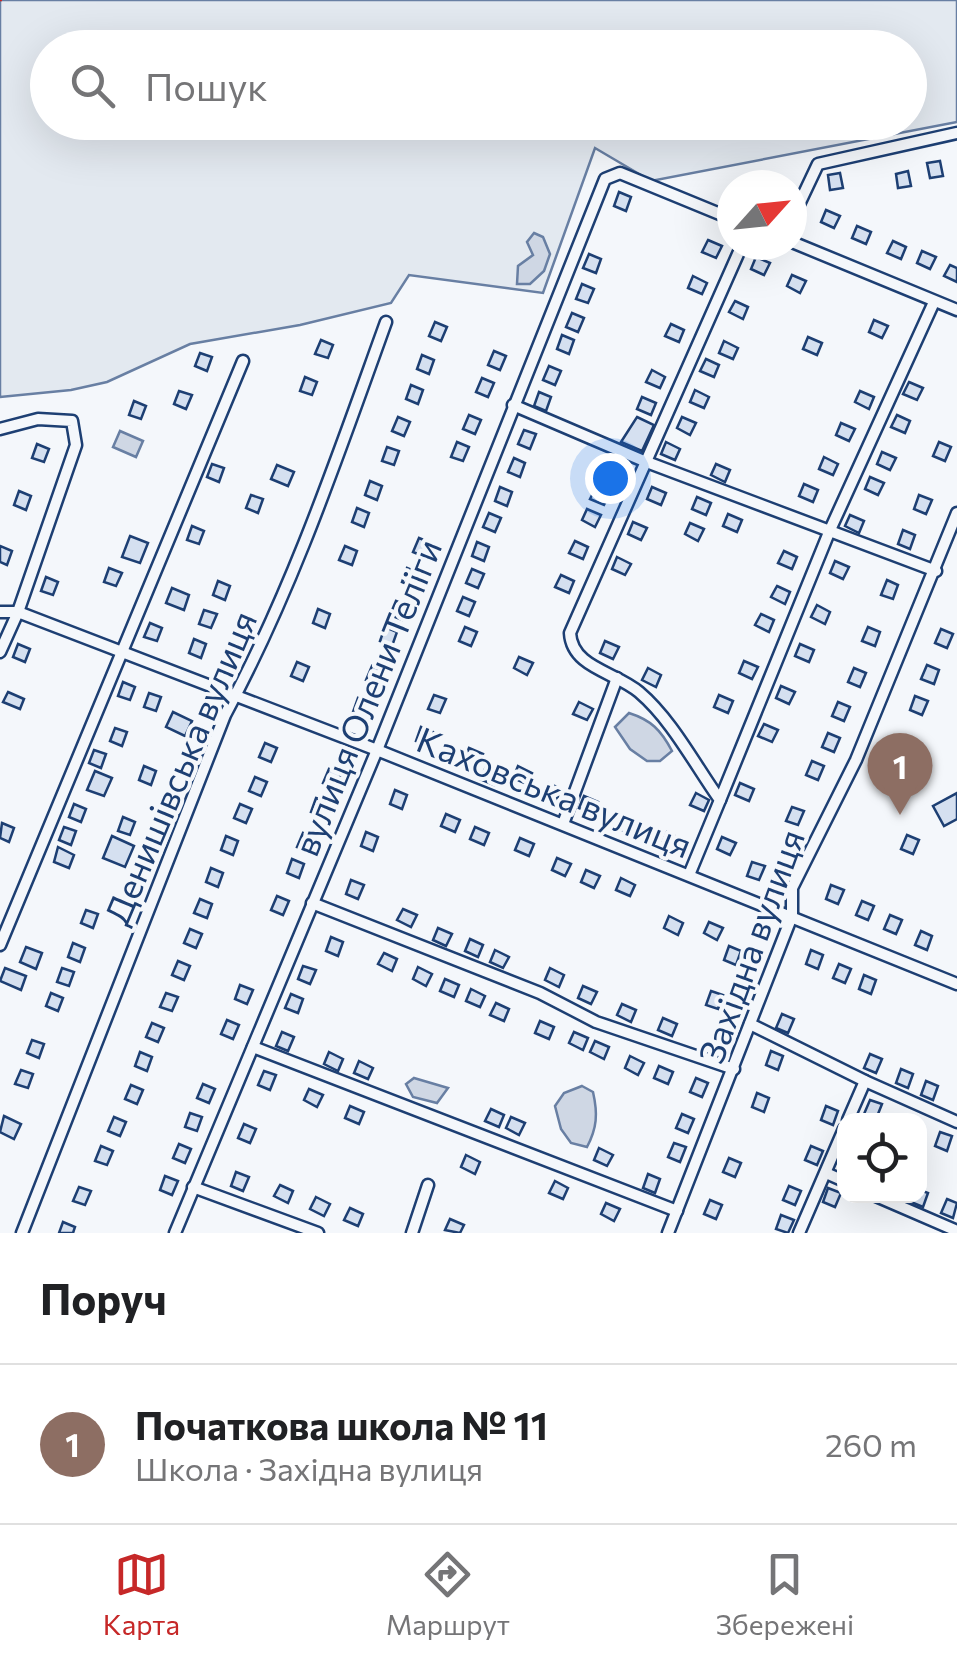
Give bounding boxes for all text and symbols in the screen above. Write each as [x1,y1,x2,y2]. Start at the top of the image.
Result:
search box [30,30,927,140]
icon: search [65,58,120,113]
text: Пошук [145,62,268,109]
north arrow [717,170,807,260]
your location [585,453,636,504]
street label: вулиця Олени Теліги [283,533,449,861]
street label: Денишівська вулиця [94,604,264,930]
street label: Каховська вулиця [411,716,699,866]
pin: 1 [868,732,932,815]
street label: Західна вулиця [688,823,812,1069]
map controls [837,1113,927,1203]
button: locate [837,1113,927,1203]
text: Поруч [40,1272,167,1324]
text: Початкова школа № 11 [135,1401,548,1448]
text: 1 [65,1424,80,1464]
text: 260 m [825,1424,917,1464]
text: Школа · Західна вулиця [135,1448,483,1488]
tab: Карта [103,1547,180,1641]
tab: Маршрут [386,1547,510,1641]
tab: Збережені [716,1547,854,1641]

